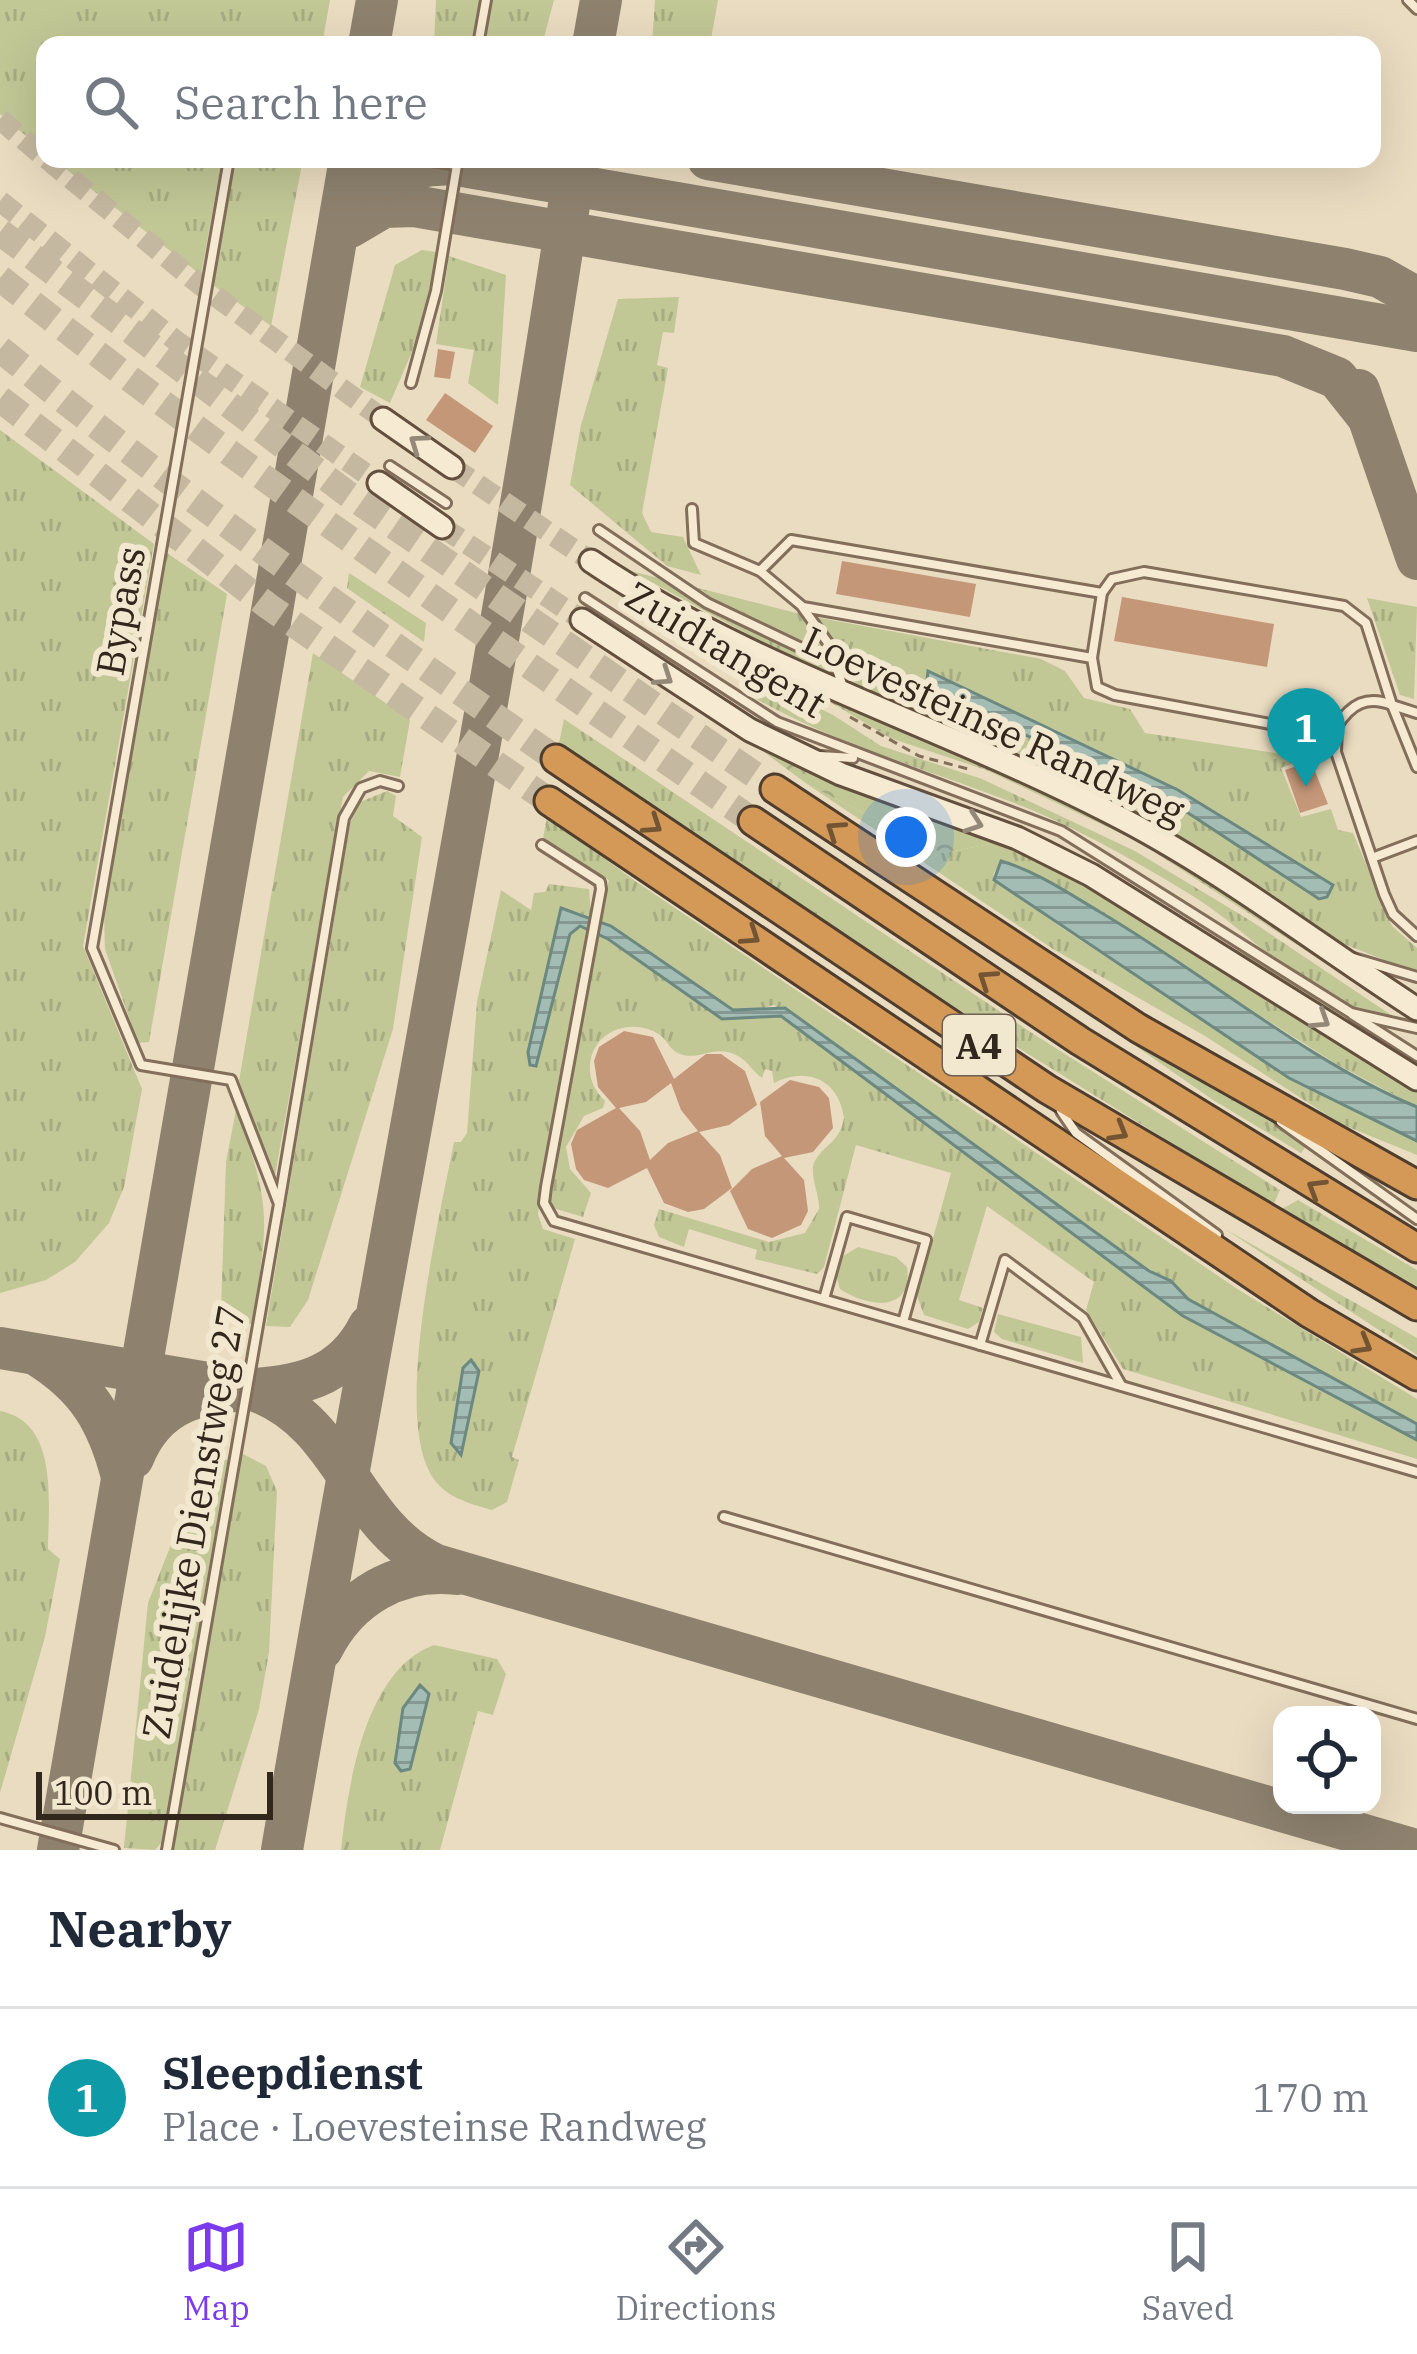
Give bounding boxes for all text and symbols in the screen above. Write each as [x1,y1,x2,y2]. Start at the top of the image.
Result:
search box [36,36,1381,168]
icon: search [78,69,144,135]
text: Search here [174,73,428,131]
one-way arrow [409,435,431,457]
street label: Bypass [84,542,156,680]
street label: Zuidtangent [616,569,836,729]
street label: Loevesteinse Randweg [795,614,1193,836]
one-way arrow [651,663,673,685]
pin: 1 [1267,688,1345,787]
your location [876,807,936,867]
one-way arrow [963,809,984,834]
one-way arrow [640,811,662,833]
one-way arrow [827,822,849,844]
one-way arrow [738,922,760,944]
one-way arrow [979,971,1001,993]
one-way arrow [1308,1005,1330,1028]
road number: A4 [943,1015,1015,1075]
one-way arrow [1106,1117,1128,1140]
one-way arrow [1307,1180,1329,1203]
street label: Zuidelijke Dienstweg 27 [130,1301,256,1743]
one-way arrow [1350,1331,1372,1353]
map controls [1273,1706,1381,1814]
button: locate [1273,1706,1381,1814]
scale bar [36,1766,273,1819]
text: 100 m [54,1771,153,1814]
text: Nearby [48,1895,232,1961]
text: Sleepdienst [162,2043,423,2101]
text: 1 [75,2072,99,2123]
text: 170 m [1253,2072,1369,2123]
text: Place · Loevesteinse Randweg [162,2101,706,2152]
tab: Map [183,2214,250,2329]
tab: Directions [615,2214,776,2329]
tab: Saved [1142,2214,1234,2329]

